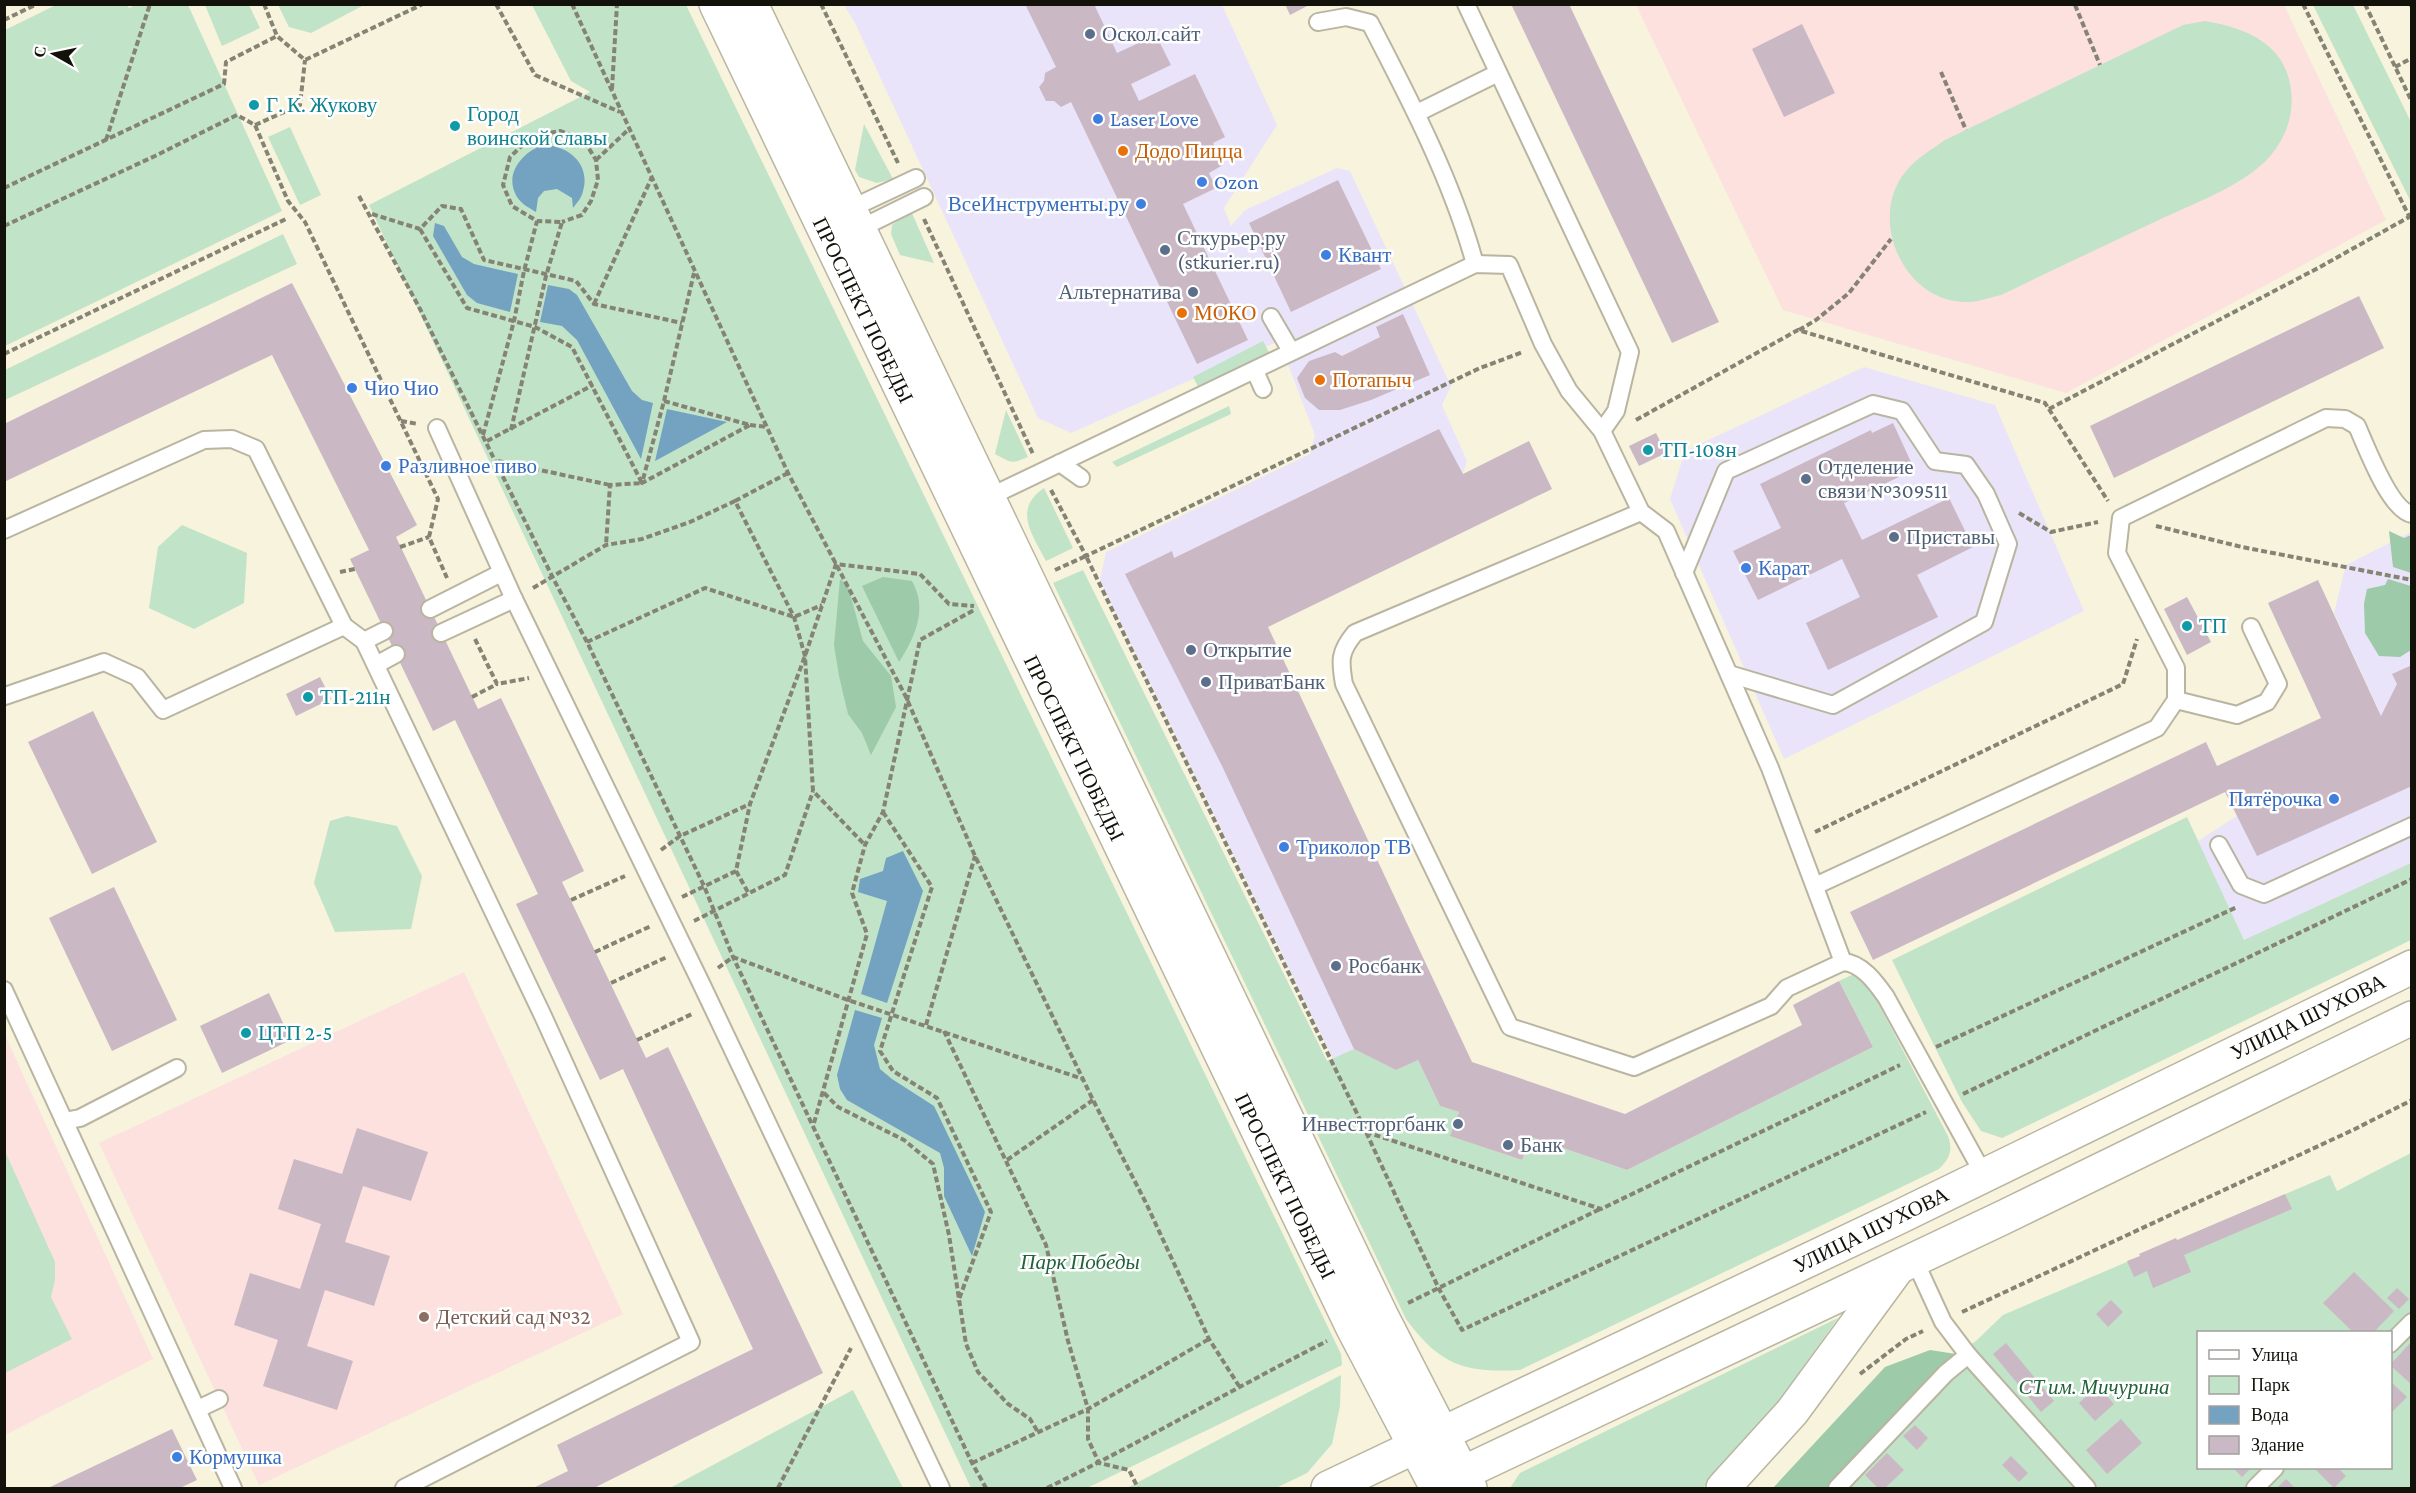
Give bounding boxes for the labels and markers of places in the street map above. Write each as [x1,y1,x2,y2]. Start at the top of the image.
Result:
place label: Оскол.сайт [1102,22,1200,46]
marker: Оскол.сайт [1083,27,1097,41]
place label: Г. К. Жукову [266,93,378,117]
marker: Г. К. Жукову [247,98,261,112]
place label: Город воинской славы [467,102,607,150]
place label: Laser Love [1110,107,1199,131]
marker: Laser Love [1091,112,1105,126]
marker: Город воинской славы [448,119,462,133]
place label: Додо Пицца [1135,139,1243,163]
marker: Додо Пицца [1116,144,1130,158]
place label: Ozon [1214,170,1259,194]
marker: Ozon [1195,175,1209,189]
place label: ВсеИнструменты.ру [948,192,1129,216]
marker: ВсеИнструменты.ру [1134,197,1148,211]
place label: Сткурьер.ру (stkurier.ru) [1177,226,1286,274]
marker: Сткурьер.ру (stkurier.ru) [1158,243,1172,257]
place label: Квант [1338,243,1391,267]
marker: Квант [1319,248,1333,262]
place label: Альтернатива [1058,280,1182,304]
marker: Альтернатива [1186,285,1200,299]
place label: МОКО [1194,301,1257,325]
marker: МОКО [1175,306,1189,320]
place label: Потапыч [1332,368,1412,392]
marker: Потапыч [1313,373,1327,387]
place label: Чио Чио [364,376,439,400]
marker: Чио Чио [345,381,359,395]
place label: ТП-108н [1660,438,1737,462]
marker: ТП-108н [1641,443,1655,457]
place label: Разливное пиво [398,454,537,478]
place label: Отделение связи №309511 [1818,455,1948,503]
marker: Разливное пиво [379,459,393,473]
marker: Отделение связи №309511 [1799,472,1813,486]
place label: Приставы [1906,525,1995,549]
marker: Приставы [1887,530,1901,544]
place label: Карат [1758,556,1810,580]
marker: Карат [1739,561,1753,575]
place label: ТП [2199,614,2227,638]
marker: ТП [2180,619,2194,633]
place label: Открытие [1203,638,1292,662]
marker: Открытие [1184,643,1198,657]
place label: ПриватБанк [1218,670,1326,694]
marker: ПриватБанк [1199,675,1213,689]
place label: ТП-211н [320,685,391,709]
marker: ТП-211н [301,690,315,704]
place label: Пятёрочка [2228,787,2323,811]
marker: Пятёрочка [2327,792,2341,806]
place label: Триколор ТВ [1296,835,1411,859]
marker: Триколор ТВ [1277,840,1291,854]
place label: Росбанк [1348,954,1422,978]
marker: Росбанк [1329,959,1343,973]
place label: ЦТП 2-5 [258,1021,332,1045]
marker: ЦТП 2-5 [239,1026,253,1040]
place label: Инвестторгбанк [1302,1112,1447,1136]
marker: Инвестторгбанк [1451,1117,1465,1131]
place label: Банк [1520,1133,1564,1157]
marker: Банк [1501,1138,1515,1152]
place label: Детский сад №32 [436,1305,590,1329]
marker: Детский сад №32 [417,1310,431,1324]
place label: Кормушка [189,1445,282,1469]
marker: Кормушка [170,1450,184,1464]

